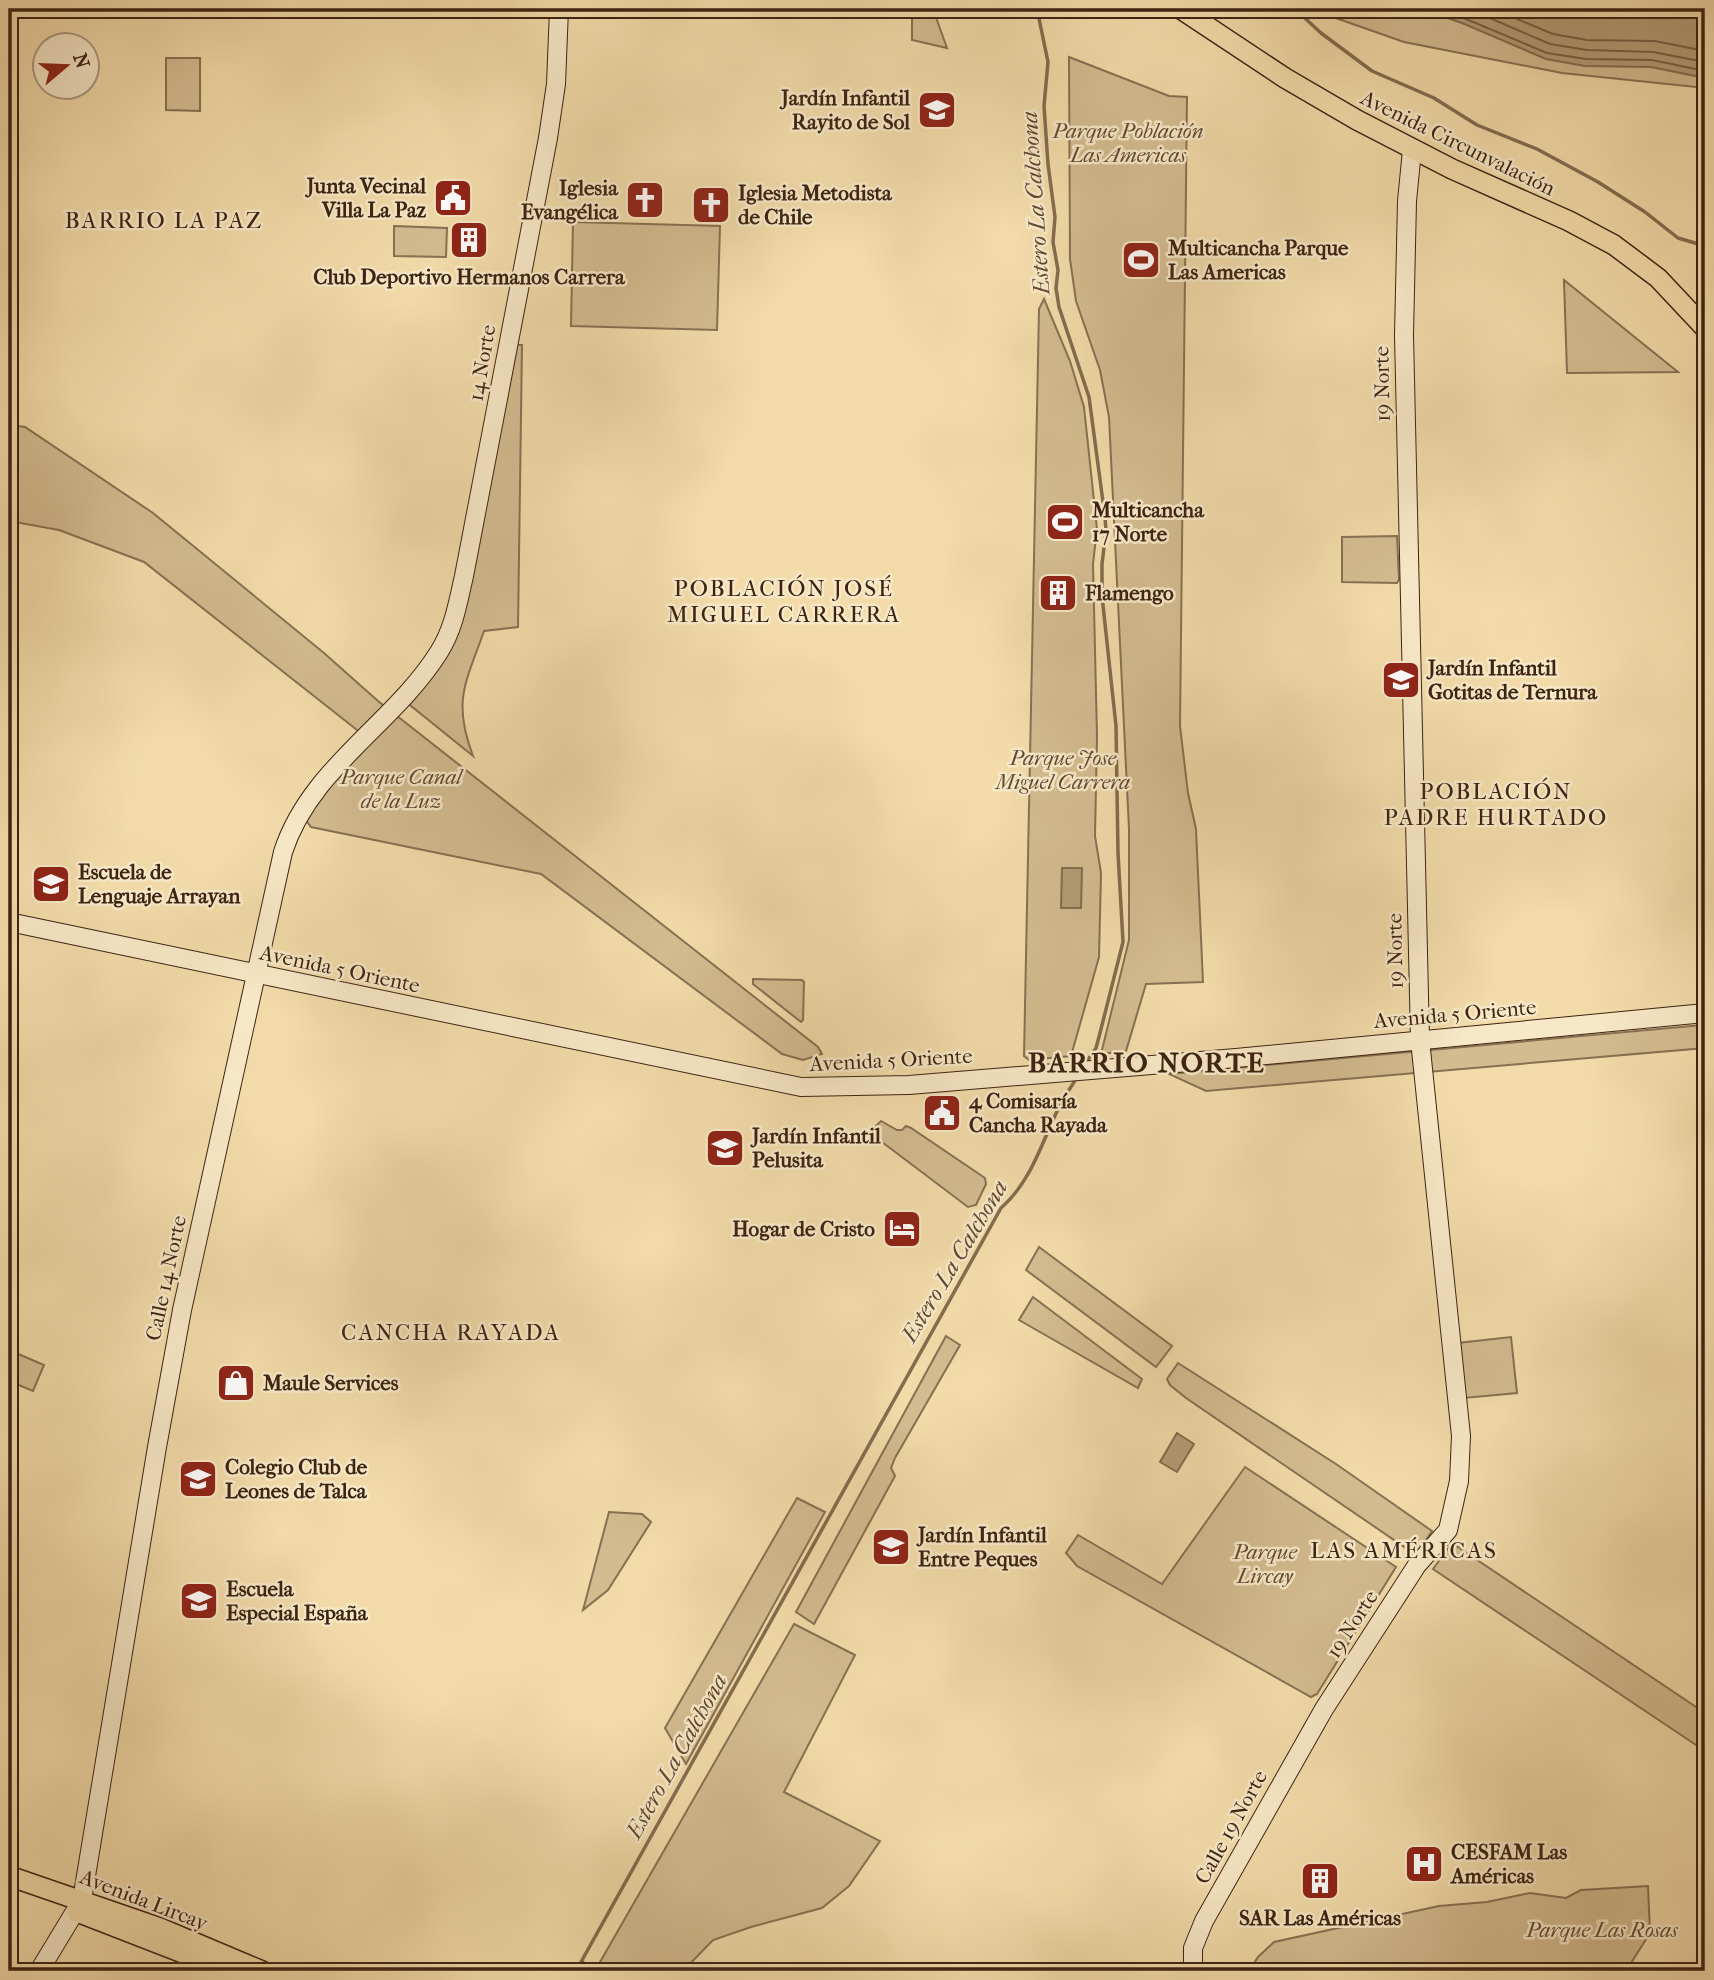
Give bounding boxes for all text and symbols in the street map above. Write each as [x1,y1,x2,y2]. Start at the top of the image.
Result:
north arrow [32,32,102,102]
text: N [68,50,94,72]
street label: Avenida Circunvalación [1356,85,1559,200]
place label: Jardín Infantil Rayito de Sol [779,86,910,134]
school or university icon: Jardín Infantil Rayito de Sol [916,89,958,131]
water label: Estero La Calchona [1016,110,1056,298]
park label: Parque Población Las Americas [1052,119,1204,167]
place label: Junta Vecinal Villa La Paz [305,174,427,222]
place label: Iglesia Evangélica [521,176,619,224]
public building icon: Junta Vecinal Villa La Paz [432,177,474,219]
church icon: Iglesia Evangélica [624,179,666,221]
place label: Iglesia Metodista de Chile [738,181,893,229]
church icon: Iglesia Metodista de Chile [690,184,732,226]
district label: BARRIO LA PAZ [65,207,263,234]
building icon: Club Deportivo Hermanos Carrera [448,219,490,261]
place label: Multicancha Parque Las Americas [1167,236,1349,284]
sports icon: Multicancha Parque Las Americas [1120,239,1162,281]
place label: Club Deportivo Hermanos Carrera [313,265,626,289]
street label: 14 Norte [463,323,501,403]
street label: 19 Norte [1369,346,1395,422]
place label: Multicancha 17 Norte [1091,498,1205,546]
sports icon: Multicancha 17 Norte [1044,501,1086,543]
building icon: Flamengo [1037,572,1079,614]
district label: POBLACIÓN JOSÉ MIGUEL CARRERA [667,574,901,628]
place label: Flamengo [1084,581,1174,605]
place label: Jardín Infantil Gotitas de Ternura [1426,656,1598,704]
school or university icon: Jardín Infantil Gotitas de Ternura [1380,659,1422,701]
park label: Parque Jose Miguel Carrera [994,746,1130,794]
park label: Parque Canal de la Luz [339,765,465,813]
district label: POBLACIÓN PADRE HURTADO [1384,777,1608,831]
place label: Escuela de Lenguaje Arrayan [78,860,241,908]
school or university icon: Escuela de Lenguaje Arrayan [30,863,72,905]
street label: 19 Norte [1382,913,1408,989]
street label: Avenida 5 Oriente [257,940,422,998]
street label: Avenida 5 Oriente [1372,995,1537,1033]
street label: Avenida 5 Oriente [808,1044,973,1076]
district label: BARRIO NORTE [1028,1046,1266,1079]
place label: 4 Comisaría Cancha Rayada [968,1089,1108,1137]
public building icon: 4 Comisaría Cancha Rayada [921,1092,963,1134]
place label: Jardín Infantil Pelusita [750,1124,881,1172]
school or university icon: Jardín Infantil Pelusita [704,1127,746,1169]
water label: Estero La Calchona [894,1175,1013,1349]
hotel icon: Hogar de Cristo [881,1208,923,1250]
street label: Calle 14 Norte [141,1213,191,1343]
place label: Hogar de Cristo [732,1217,875,1241]
district label: CANCHA RAYADA [341,1319,561,1346]
shop icon: Maule Services [215,1362,257,1404]
place label: Maule Services [262,1371,399,1395]
place label: Colegio Club de Leones de Talca [225,1455,368,1503]
school or university icon: Colegio Club de Leones de Talca [177,1458,219,1500]
place label: Jardín Infantil Entre Peques [916,1523,1047,1571]
school or university icon: Jardín Infantil Entre Peques [870,1526,912,1568]
district label: LAS AMÉRICAS [1310,1537,1498,1564]
park label: Parque Lircay [1232,1540,1297,1588]
place label: Escuela Especial España [226,1577,369,1625]
school or university icon: Escuela Especial España [178,1580,220,1622]
street label: 19 Norte [1321,1586,1383,1662]
water label: Estero La Calchona [619,1669,733,1845]
street label: Calle 19 Norte [1190,1766,1272,1888]
place label: CESFAM Las Américas [1449,1840,1567,1888]
hospital icon: CESFAM Las Américas [1403,1843,1445,1885]
building icon: SAR Las Américas [1299,1860,1341,1902]
street label: Avenida Lircay [76,1864,212,1936]
place label: SAR Las Américas [1239,1906,1401,1930]
park label: Parque Las Rosas [1525,1918,1678,1942]

